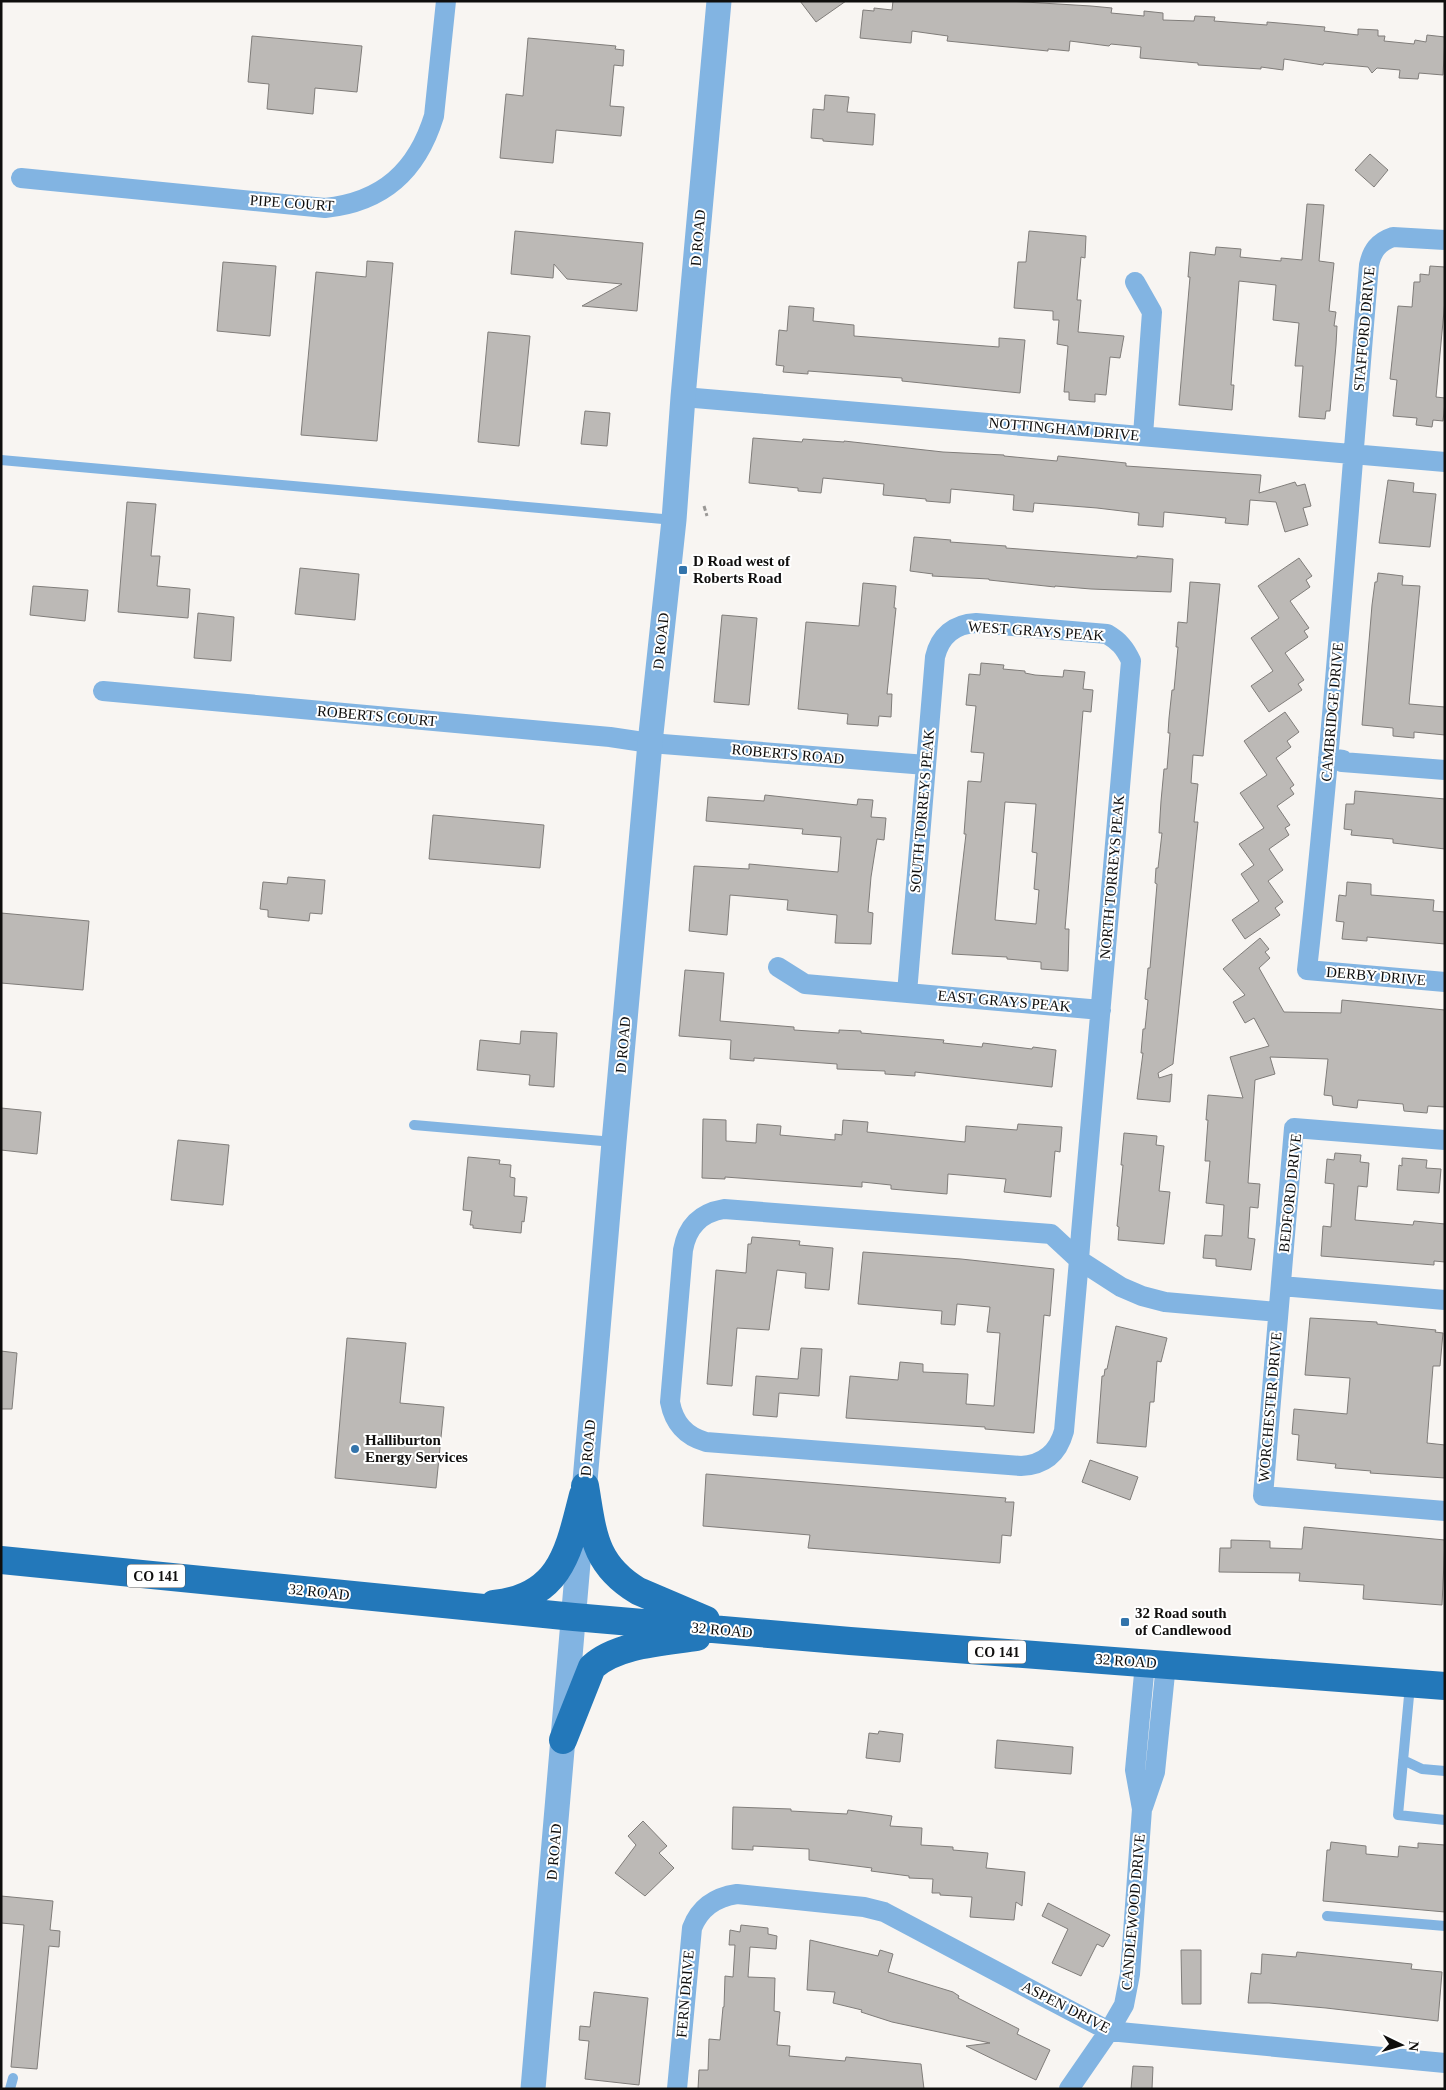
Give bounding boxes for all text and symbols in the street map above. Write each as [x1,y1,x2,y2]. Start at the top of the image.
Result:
street label: PIPE COURT [249,192,335,214]
street label: D ROAD [688,209,708,267]
street label: STAFFORD DRIVE [1351,266,1377,392]
street label: NOTTINGHAM DRIVE [988,414,1140,444]
place label: D Road west of Roberts Road [693,553,791,586]
marker: D Road west of Roberts Road [677,564,689,576]
street label: D ROAD [650,612,672,670]
street label: WEST GRAYS PEAK [967,618,1105,644]
street label: CAMBRIDGE DRIVE [1318,642,1346,782]
street label: ROBERTS COURT [316,703,438,729]
street label: SOUTH TORREYS PEAK [907,728,937,894]
street label: ROBERTS ROAD [731,741,845,767]
street label: NORTH TORREYS PEAK [1097,794,1127,960]
street label: DERBY DRIVE [1326,964,1426,988]
street label: EAST GRAYS PEAK [937,987,1071,1015]
street label: D ROAD [613,1016,633,1074]
street label: BEDFORD DRIVE [1276,1133,1304,1253]
street label: WORCHESTER DRIVE [1255,1331,1285,1483]
street label: D ROAD [578,1419,598,1477]
place label: Halliburton Energy Services [365,1432,468,1465]
marker: Halliburton Energy Services [349,1443,361,1455]
road number: CO 141 [127,1564,185,1588]
street label: 32 ROAD [288,1581,350,1603]
place label: 32 Road south of Candlewood [1135,1605,1232,1638]
marker: 32 Road south of Candlewood [1119,1616,1131,1628]
street label: 32 ROAD [691,1619,753,1641]
road number: CO 141 [968,1640,1026,1664]
street label: 32 ROAD [1095,1651,1157,1671]
street label: D ROAD [544,1823,564,1881]
street label: CANDLEWOOD DRIVE [1118,1833,1148,1991]
street label: FERN DRIVE [673,1950,697,2038]
street label: ASPEN DRIVE [1019,1978,1113,2036]
north arrow [1376,2020,1426,2070]
text: N [1406,2040,1421,2052]

